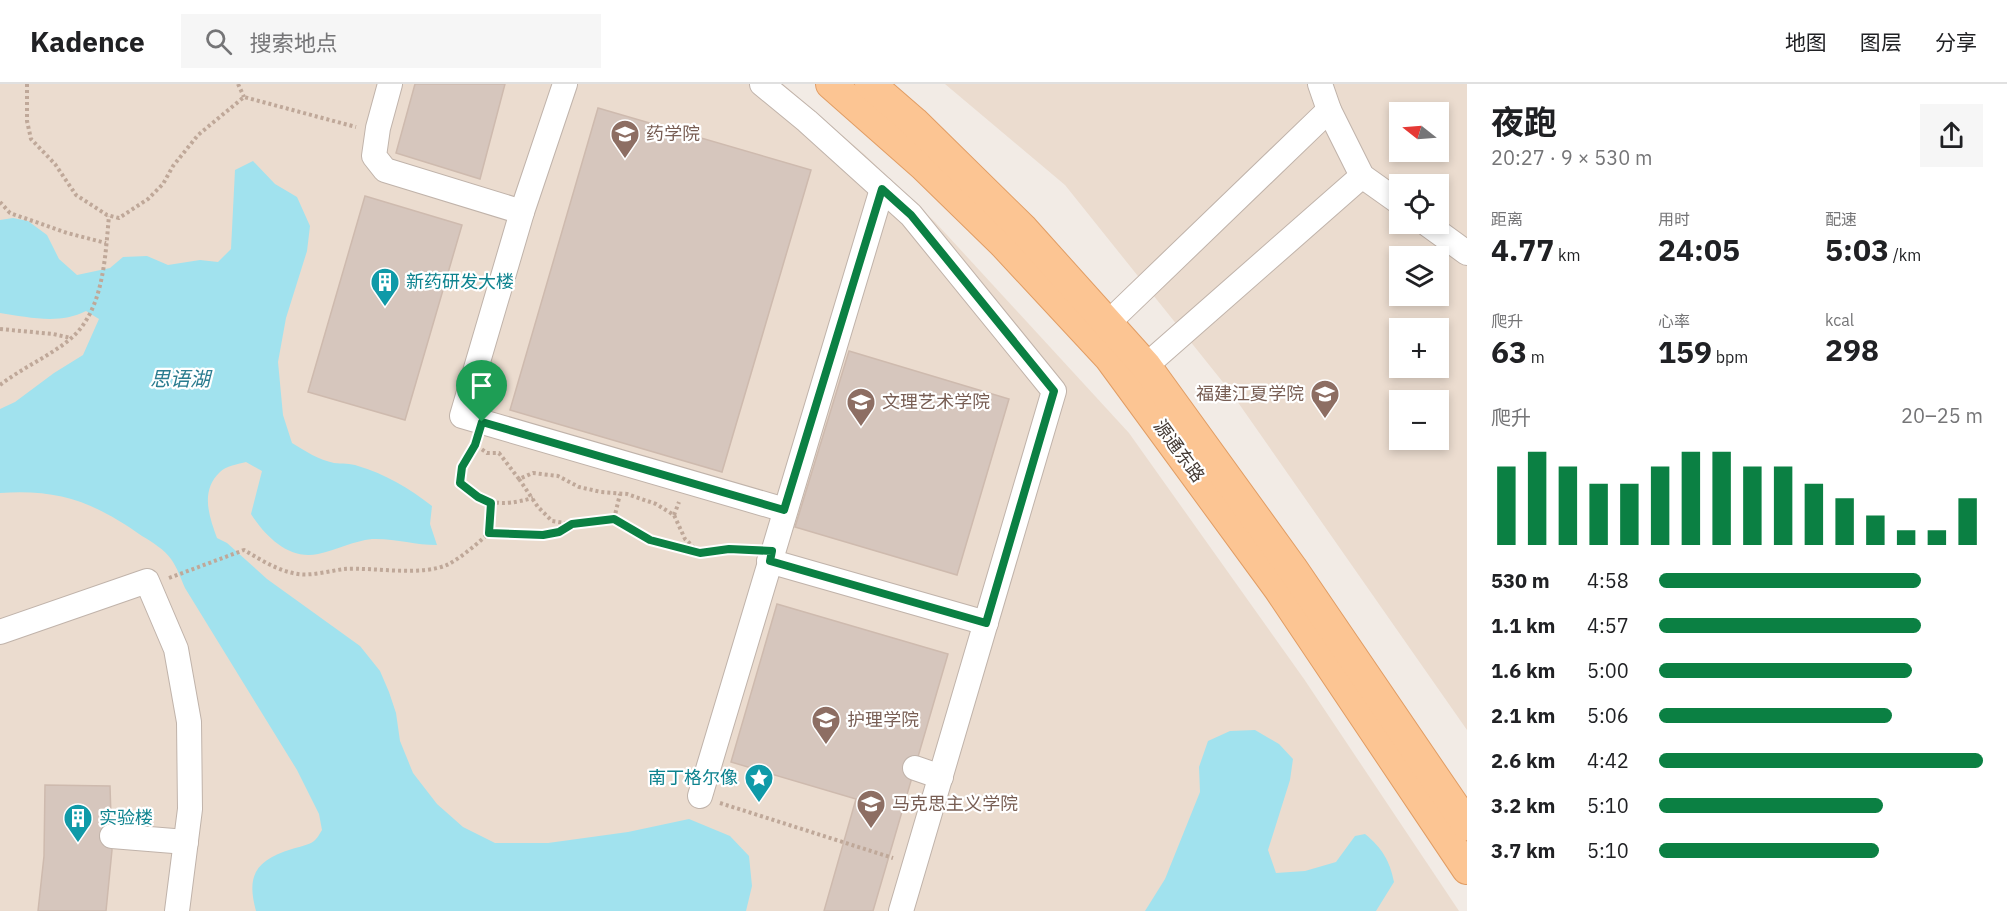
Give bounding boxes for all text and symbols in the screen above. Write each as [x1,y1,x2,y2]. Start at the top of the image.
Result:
search box [181,14,601,68]
text: Kadence [30,23,145,60]
icon: search [202,25,235,58]
text: 搜索地点 [250,28,338,57]
text: 地图 [1785,28,1827,56]
text: 图层 [1860,28,1902,56]
text: 分享 [1935,28,1977,56]
text: 夜跑 [1491,100,1557,143]
north arrow [1389,102,1449,162]
map controls [1389,102,1449,450]
button: share [1920,104,1983,167]
school or university icon: 药学院 [609,118,641,160]
place label: 药学院 [646,122,700,145]
text: 20:27 · 9 × 530 m [1491,144,1652,171]
button: locate [1389,174,1449,234]
text: 距离 [1491,209,1523,229]
text: 用时 [1658,209,1690,229]
text: 配速 [1825,209,1857,229]
text: 4.77 [1491,230,1554,269]
text: 24:05 [1658,230,1740,269]
text: 5:03 [1825,230,1889,269]
text: km [1554,245,1581,265]
text: /km [1889,245,1921,265]
button: layers [1389,246,1449,306]
building icon: 新药研发大楼 [369,266,401,308]
place label: 新药研发大楼 [406,270,514,293]
text: kcal [1825,310,1854,330]
text: 爬升 [1491,311,1523,331]
text: 心率 [1658,311,1690,331]
button: + [1389,318,1449,378]
text: 298 [1825,330,1879,369]
text: 63 [1491,332,1527,371]
text: 159 [1658,332,1712,371]
text: m [1527,347,1545,367]
text: bpm [1712,347,1748,367]
pin [456,360,507,422]
water label: 思语湖 [150,365,213,392]
icon: arrive [465,369,498,402]
school or university icon: 福建江夏学院 [1309,378,1341,420]
place label: 福建江夏学院 [1196,382,1304,405]
school or university icon: 文理艺术学院 [845,386,877,428]
place label: 文理艺术学院 [882,390,990,413]
button: − [1389,390,1449,450]
text: 20–25 m [1901,402,1983,429]
text: 爬升 [1491,404,1531,431]
street label: 源通东路 [1149,415,1210,487]
text: 530 m [1491,567,1550,594]
text: 4:58 [1587,567,1629,594]
text: 1.1 km [1491,612,1555,639]
text: 4:57 [1587,612,1629,639]
text: 1.6 km [1491,657,1555,684]
text: 5:00 [1587,657,1629,684]
text: 2.1 km [1491,702,1555,729]
text: 5:06 [1587,702,1629,729]
school or university icon: 护理学院 [810,704,842,746]
place label: 护理学院 [847,708,919,731]
text: 2.6 km [1491,747,1555,774]
text: 4:42 [1587,747,1629,774]
place icon: 南丁格尔像 [743,762,775,804]
place label: 南丁格尔像 [648,766,738,789]
school or university icon: 马克思主义学院 [855,788,887,830]
place label: 马克思主义学院 [892,792,1018,815]
text: 3.2 km [1491,792,1555,819]
text: 5:10 [1587,792,1629,819]
building icon: 实验楼 [62,802,94,844]
place label: 实验楼 [99,806,153,829]
text: 3.7 km [1491,837,1555,864]
text: 5:10 [1587,837,1629,864]

